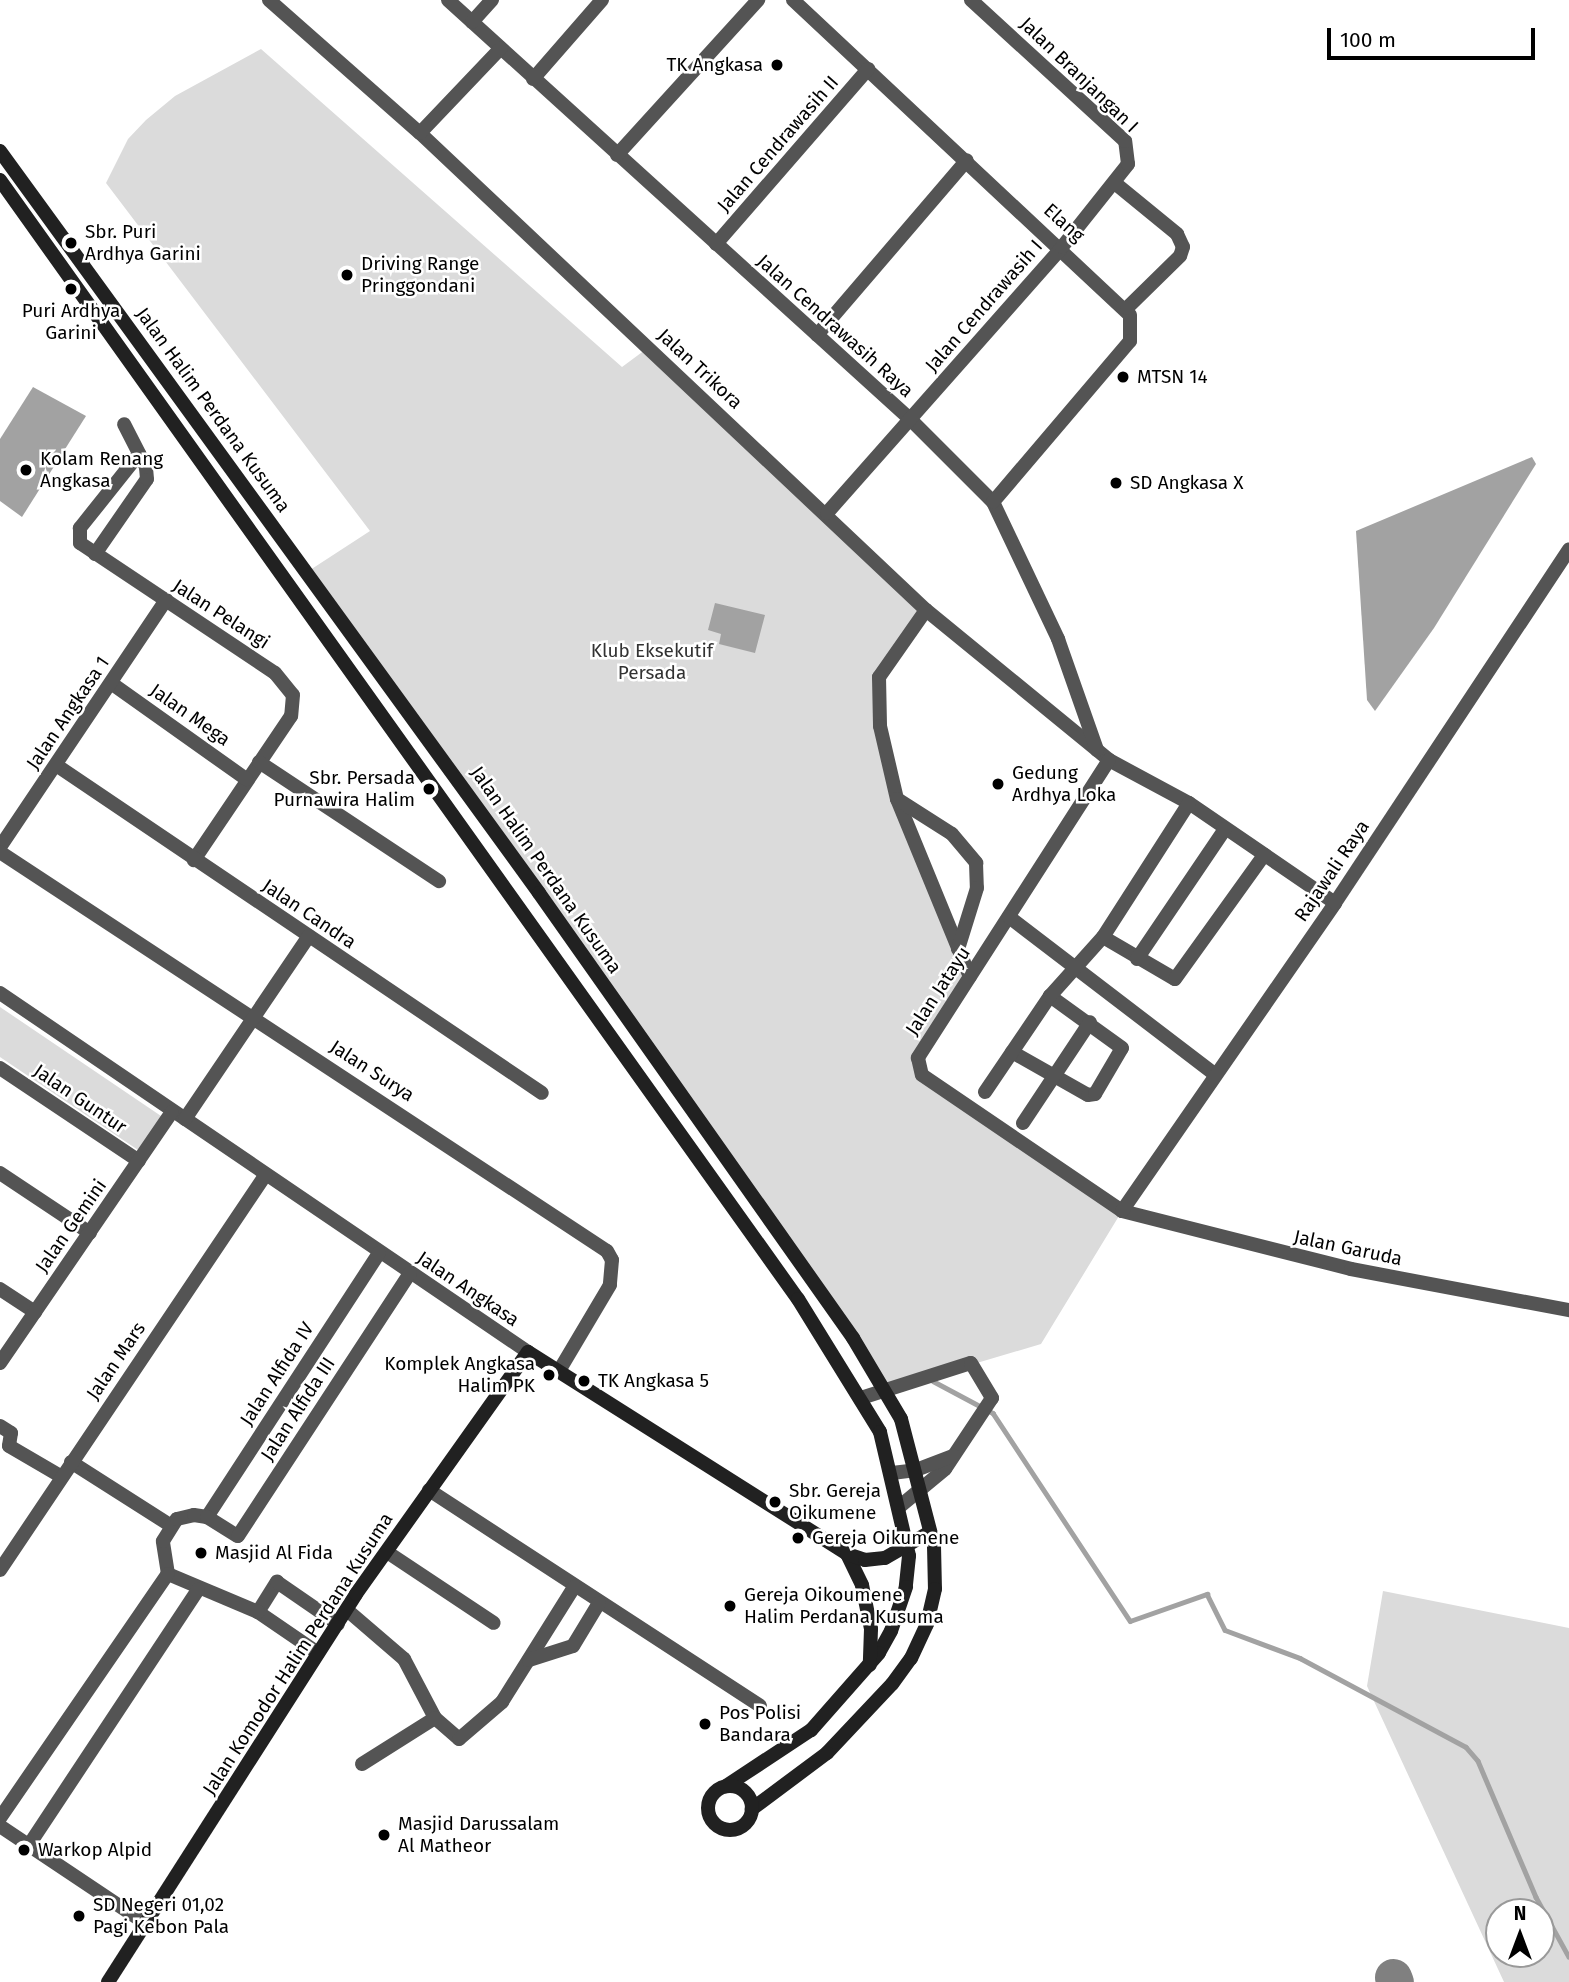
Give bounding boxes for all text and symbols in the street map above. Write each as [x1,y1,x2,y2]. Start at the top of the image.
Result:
street label: Jalan Branjangan I [1015,13,1143,137]
scale bar [1331,14,1539,58]
text: 100 m [1340,27,1396,53]
place label: TK Angkasa [666,54,763,76]
marker: TK Angkasa [769,57,785,73]
street label: Jalan Cendrawasih II [713,71,843,217]
street label: Elang [1039,199,1089,247]
place label: Sbr. Puri Ardhya Garini [85,221,201,265]
marker: Sbr. Puri Ardhya Garini [63,235,79,251]
street label: Jalan Cendrawasih I [920,235,1048,377]
street label: Jalan Cendrawasih Raya [752,250,918,402]
place label: Driving Range Pringgondani [361,253,479,297]
marker: Driving Range Pringgondani [339,267,355,283]
marker: Puri Ardhya Garini [63,281,79,297]
place label: Puri Ardhya Garini [22,300,120,344]
street label: Jalan Halim Perdana Kusuma [131,303,295,517]
street label: Jalan Trikora [653,324,747,414]
place label: MTSN 14 [1137,366,1208,388]
marker: MTSN 14 [1115,369,1131,385]
place label: Kolam Renang Angkasa [40,448,163,492]
marker: Kolam Renang Angkasa [18,462,34,478]
place label: SD Angkasa X [1130,472,1243,494]
marker: SD Angkasa X [1108,475,1124,491]
street label: Jalan Pelangi [168,574,274,654]
park label: Klub Eksekutif Persada [591,640,713,684]
street label: Jalan Angkasa 1 [22,652,114,774]
street label: Jalan Mega [145,679,235,751]
street label: Jalan Halim Perdana Kusuma [466,762,626,978]
place label: Gedung Ardhya Loka [1012,762,1116,806]
place label: Sbr. Persada Purnawira Halim [273,767,415,811]
marker: Gedung Ardhya Loka [990,776,1006,792]
marker: Sbr. Persada Purnawira Halim [421,781,437,797]
street label: Rajawali Raya [1290,816,1374,926]
street label: Jalan Candra [258,874,360,954]
street label: Jalan Jatayu [901,942,975,1040]
street label: Jalan Surya [326,1035,418,1107]
street label: Jalan Guntur [29,1060,131,1138]
street label: Jalan Gemini [31,1175,111,1277]
street label: Jalan Garuda [1292,1225,1404,1271]
street label: Jalan Angkasa [413,1246,523,1332]
street label: Jalan Mars [82,1318,150,1404]
street label: Jalan Alfida IV [235,1318,319,1430]
street label: Jalan Alfida III [256,1353,340,1465]
place label: Komplek Angkasa Halim PK [384,1353,535,1397]
marker: Komplek Angkasa Halim PK [541,1367,557,1383]
place label: TK Angkasa 5 [598,1370,709,1392]
marker: TK Angkasa 5 [576,1373,592,1389]
place label: Sbr. Gereja Oikumene [789,1480,881,1524]
marker: Sbr. Gereja Oikumene [767,1494,783,1510]
street label: Jalan Komodor Halim Perdana Kusuma [198,1509,398,1799]
place label: Gereja Oikumene [812,1527,959,1549]
marker: Gereja Oikumene [790,1530,806,1546]
place label: Masjid Al Fida [215,1542,333,1564]
marker: Masjid Al Fida [193,1545,209,1561]
place label: Gereja Oikoumene Halim Perdana Kusuma [744,1584,944,1628]
marker: Gereja Oikoumene Halim Perdana Kusuma [722,1598,738,1614]
place label: Pos Polisi Bandara [719,1702,801,1746]
marker: Pos Polisi Bandara [697,1716,713,1732]
place label: Masjid Darussalam Al Matheor [398,1813,559,1857]
marker: Masjid Darussalam Al Matheor [376,1827,392,1843]
place label: Warkop Alpid [38,1839,152,1861]
marker: Warkop Alpid [16,1842,32,1858]
place label: SD Negeri 01,02 Pagi Kebon Pala [93,1894,229,1938]
north arrow [1485,1898,1555,1968]
text: N [1514,1902,1526,1925]
marker: SD Negeri 01,02 Pagi Kebon Pala [71,1908,87,1924]

